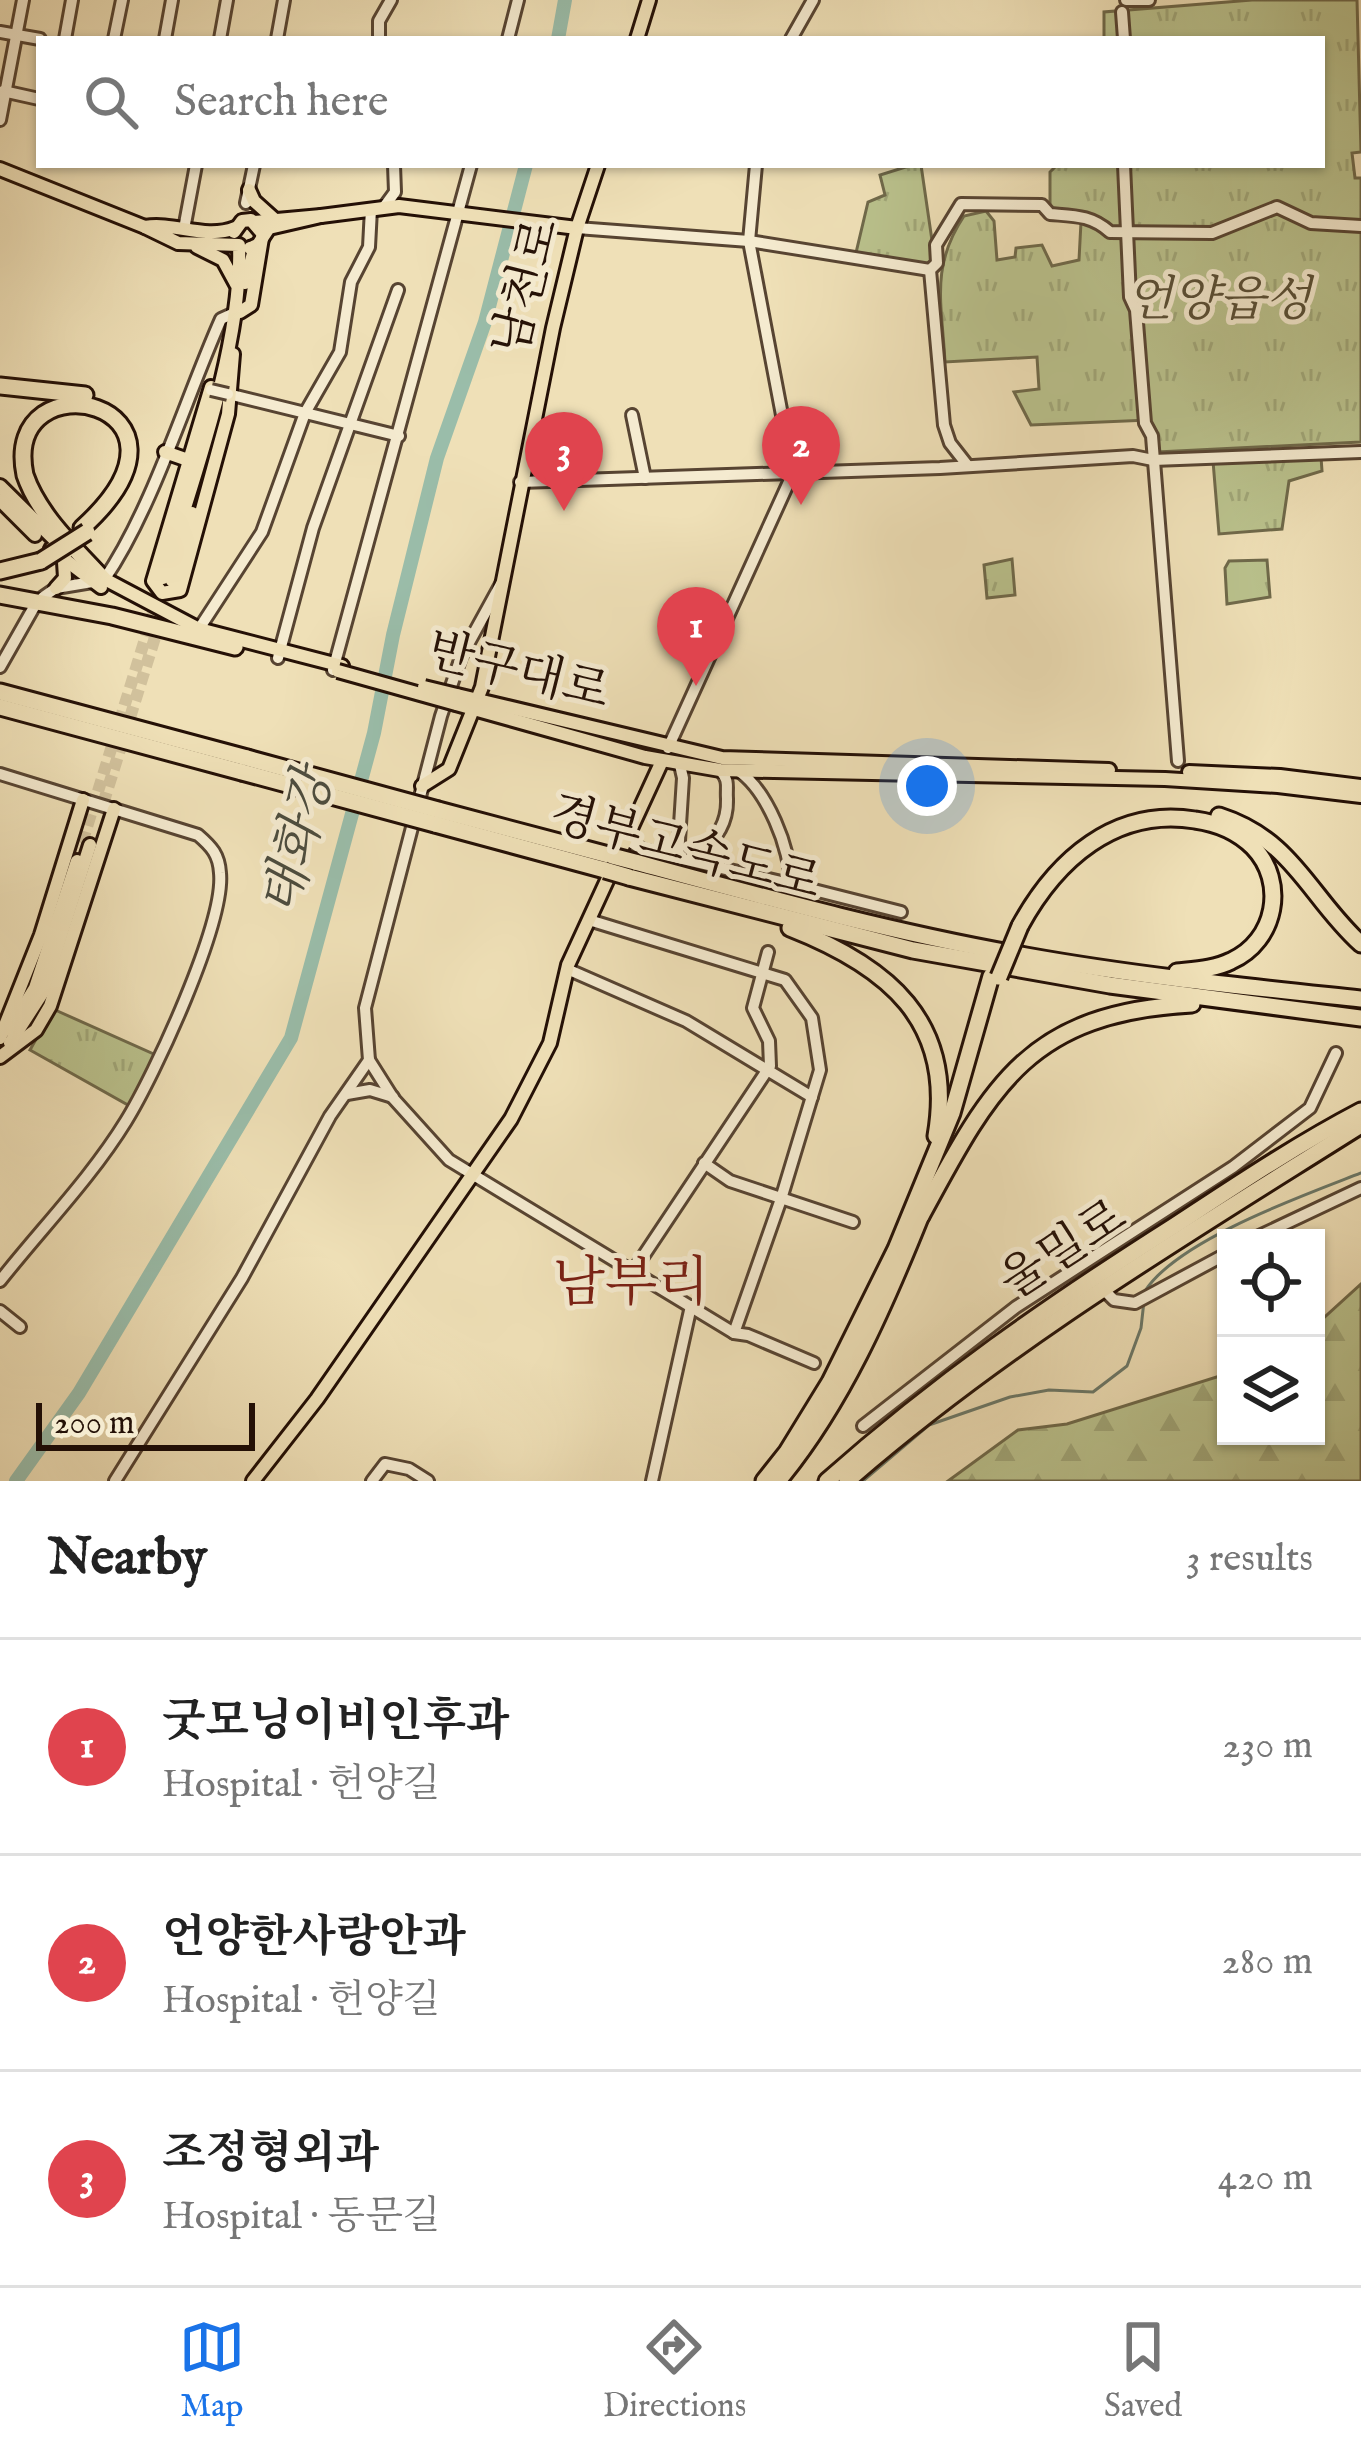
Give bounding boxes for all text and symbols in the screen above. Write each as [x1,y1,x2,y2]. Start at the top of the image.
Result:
search box [36,36,1325,168]
icon: search [78,69,144,135]
text: Search here [174,74,388,131]
street label: 남천로 [482,212,574,362]
park label: 언양읍성 [1126,272,1315,332]
pin: 2 [762,406,840,505]
pin: 3 [525,412,603,511]
pin: 1 [657,587,735,686]
street label: 반구대로 [421,621,615,725]
your location [897,756,957,816]
water label: 태화강 [251,757,351,923]
street label: 경부고속도로 [543,785,827,915]
street label: 울밀로 [989,1188,1139,1314]
map controls [1217,1229,1325,1445]
button: locate [1217,1229,1325,1337]
district label: 남부리 [553,1251,709,1320]
button: layers [1217,1337,1325,1445]
scale bar [36,1397,255,1450]
text: 200 m [54,1403,135,1445]
text: Nearby [48,1527,207,1592]
text: 3 results [1186,1535,1313,1584]
text: 굿모닝이비인후과 [162,1694,510,1751]
text: 1 [80,1722,94,1771]
text: 230 m [1222,1722,1313,1771]
text: Hospital · 헌양길 [162,1761,441,1810]
text: 언양한사랑안과 [162,1910,466,1967]
text: 2 [78,1938,96,1987]
text: 280 m [1222,1938,1313,1987]
text: Hospital · 헌양길 [162,1977,441,2026]
text: 조정형외과 [162,2126,379,2183]
text: 3 [80,2154,94,2203]
text: 420 m [1218,2154,1313,2203]
text: Hospital · 동문길 [162,2193,441,2242]
tab: Map [179,2314,245,2428]
tab: Directions [603,2314,746,2428]
tab: Saved [1104,2314,1182,2428]

